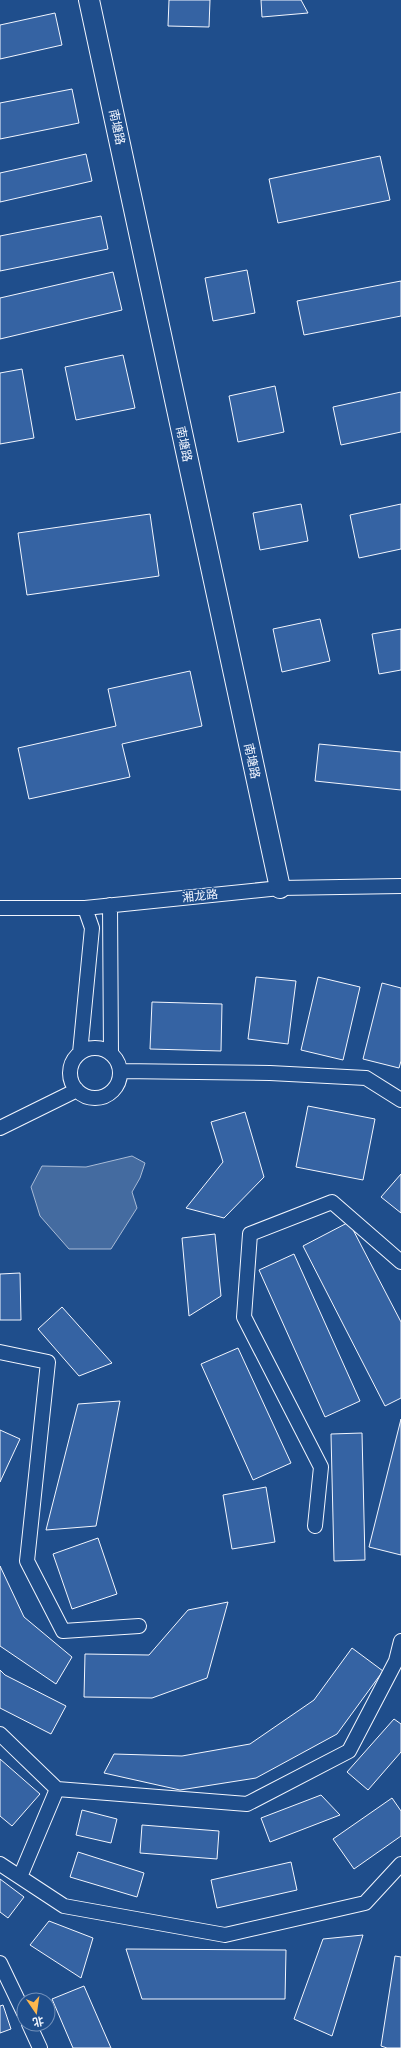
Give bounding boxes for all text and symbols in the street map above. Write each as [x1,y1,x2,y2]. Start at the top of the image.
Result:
street label: 南塘路 [106,108,128,146]
street label: 南塘路 [173,425,195,463]
street label: 南塘路 [241,742,263,780]
street label: 湘龙路 [181,887,219,905]
north arrow [16,1992,56,2032]
text: 北 [31,2014,45,2029]

